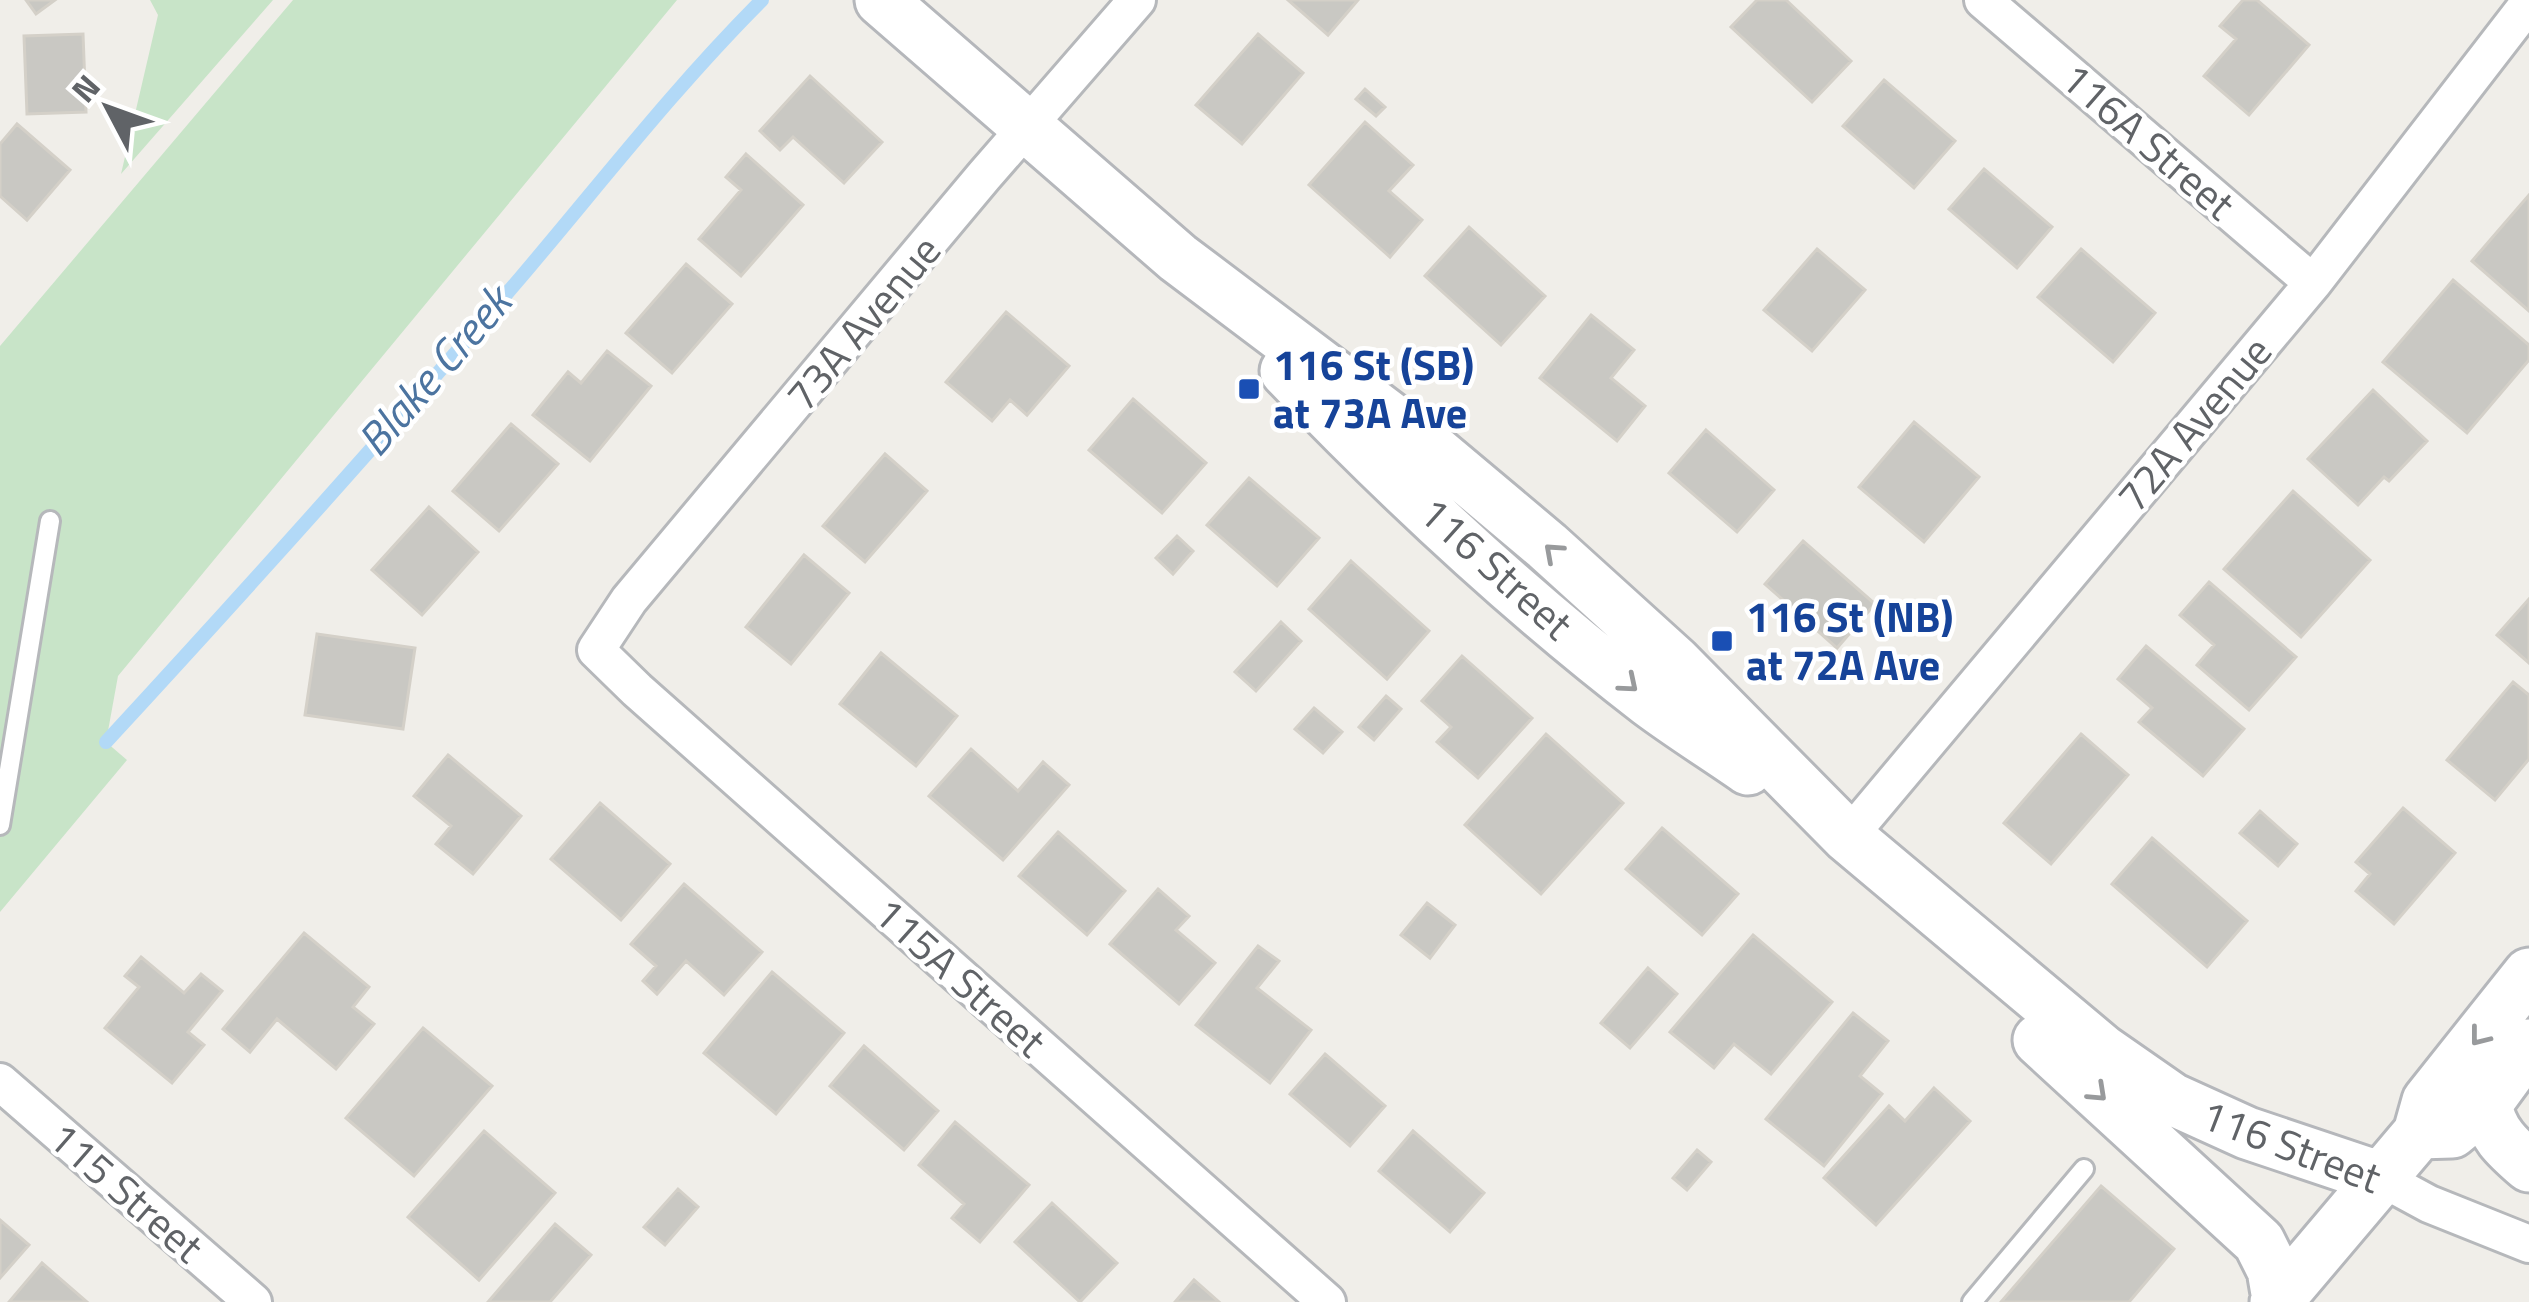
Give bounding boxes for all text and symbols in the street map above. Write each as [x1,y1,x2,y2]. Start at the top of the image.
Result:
street label: 116A Street [2047,46,2250,234]
north arrow [48,48,168,168]
text: N [59,63,112,113]
street label: 73A Avenue [769,220,955,424]
water label: Blake Creek [340,267,530,470]
street label: 72A Avenue [2100,321,2286,525]
place label: 116 St (SB) at 73A Ave [1273,332,1474,444]
marker: 116 St (SB) at 73A Ave [1236,376,1262,402]
street label: 116 Street [1405,481,1588,654]
one-way arrow [1545,545,1566,566]
place label: 116 St (NB) at 72A Ave [1746,584,1954,696]
marker: 116 St (NB) at 72A Ave [1709,628,1735,654]
one-way arrow [1615,670,1637,692]
street label: 115A Street [860,881,1061,1072]
one-way arrow [2472,1024,2493,1046]
one-way arrow [2084,1079,2105,1101]
street label: 116 Street [2192,1081,2391,1209]
street label: 115 Street [35,1105,219,1277]

